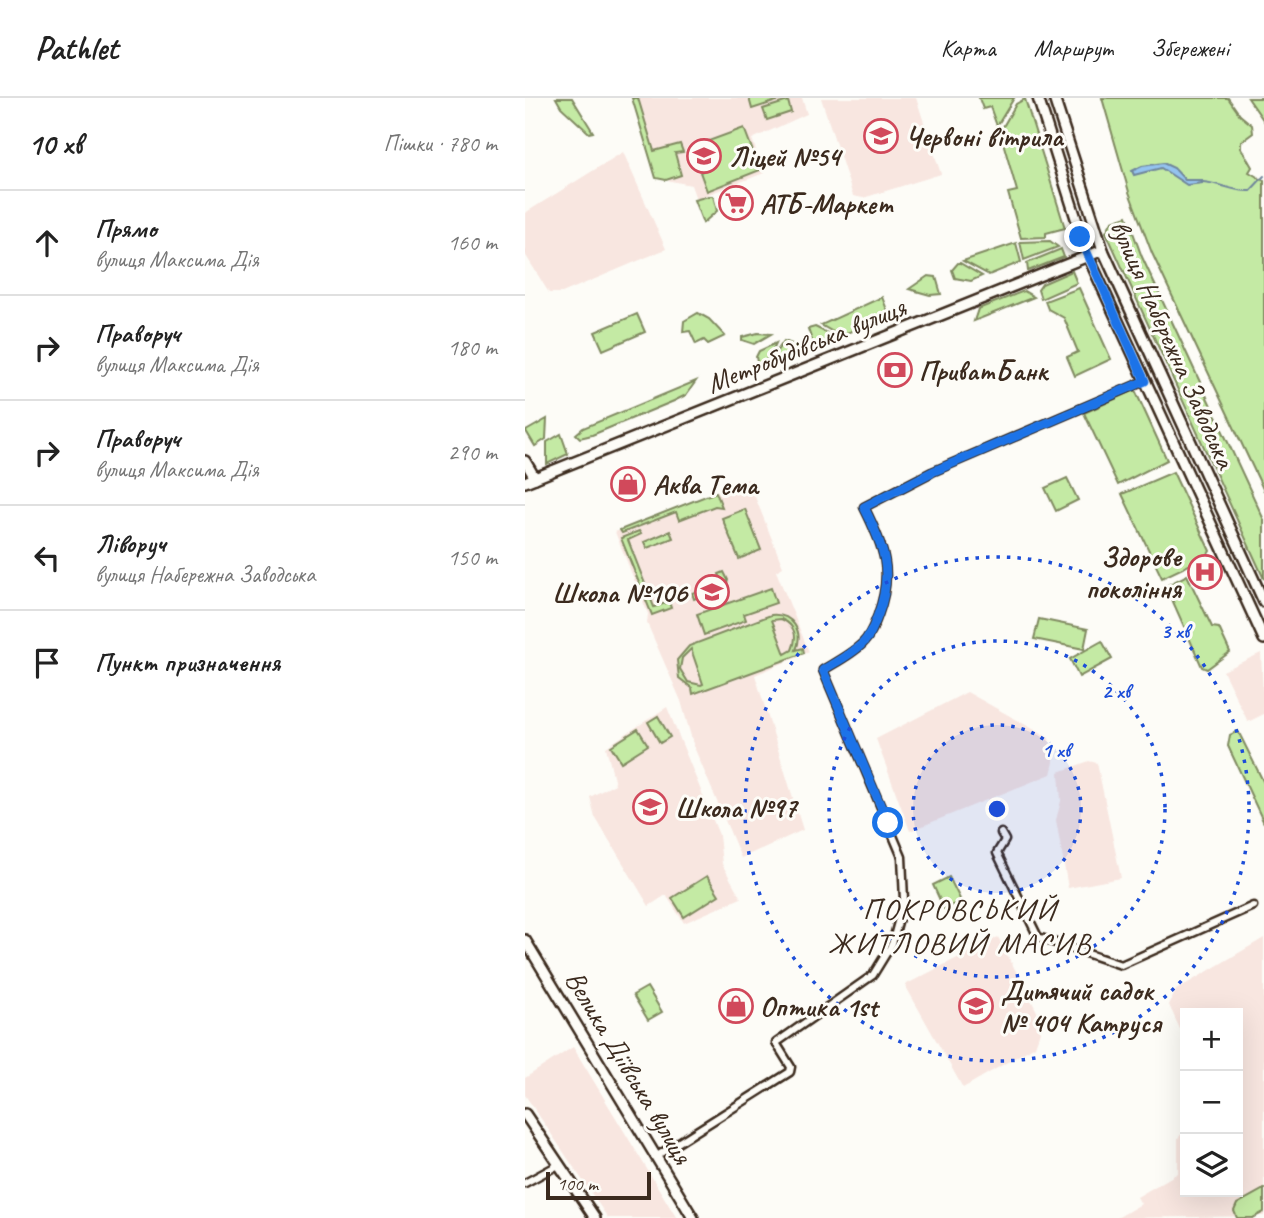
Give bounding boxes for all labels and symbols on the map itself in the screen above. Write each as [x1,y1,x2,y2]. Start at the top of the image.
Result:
school or university icon: Червоні вітрила [862,117,900,155]
place label: Червоні вітрила [905,119,1065,154]
school or university icon: Ліцей №54 [685,137,723,175]
place label: Ліцей №54 [729,139,844,174]
supermarket icon: АТБ-Маркет [717,184,755,222]
place label: АТБ-Маркет [760,186,894,221]
street label: вулиця Набережна Заводська [1102,214,1244,475]
route end [1064,221,1095,252]
street label: Метробудівська вулиця [701,289,911,401]
bank icon: ПриватБанк [876,351,914,389]
place label: ПриватБанк [919,353,1049,388]
shop icon: Аква Тема [609,465,647,503]
place label: Аква Тема [653,467,761,502]
place label: Здорове покоління [1086,539,1183,606]
hospital icon: Здорове покоління [1186,553,1224,591]
school or university icon: Школа №106 [693,573,731,611]
place label: Школа №106 [552,575,689,610]
text: 3 хв [1161,618,1193,644]
text: 2 хв [1102,678,1134,704]
text: 1 хв [1042,737,1074,763]
school or university icon: Школа №97 [631,788,669,826]
place label: Школа №97 [675,790,799,825]
centre of rings [985,797,1009,821]
route start [872,807,903,838]
district label: ПОКРОВСЬКИЙ ЖИТЛОВИЙ МАСИВ [828,890,1093,962]
street label: Велика Діївська вулиця [558,964,701,1171]
place label: Дитячий садок № 404 Катруся [1001,973,1163,1041]
shop icon: Оптика 1st [717,987,755,1025]
school or university icon: Дитячий садок № 404 Катруся [957,987,995,1025]
place label: Оптика 1st [760,989,881,1024]
scale bar [546,1169,651,1201]

